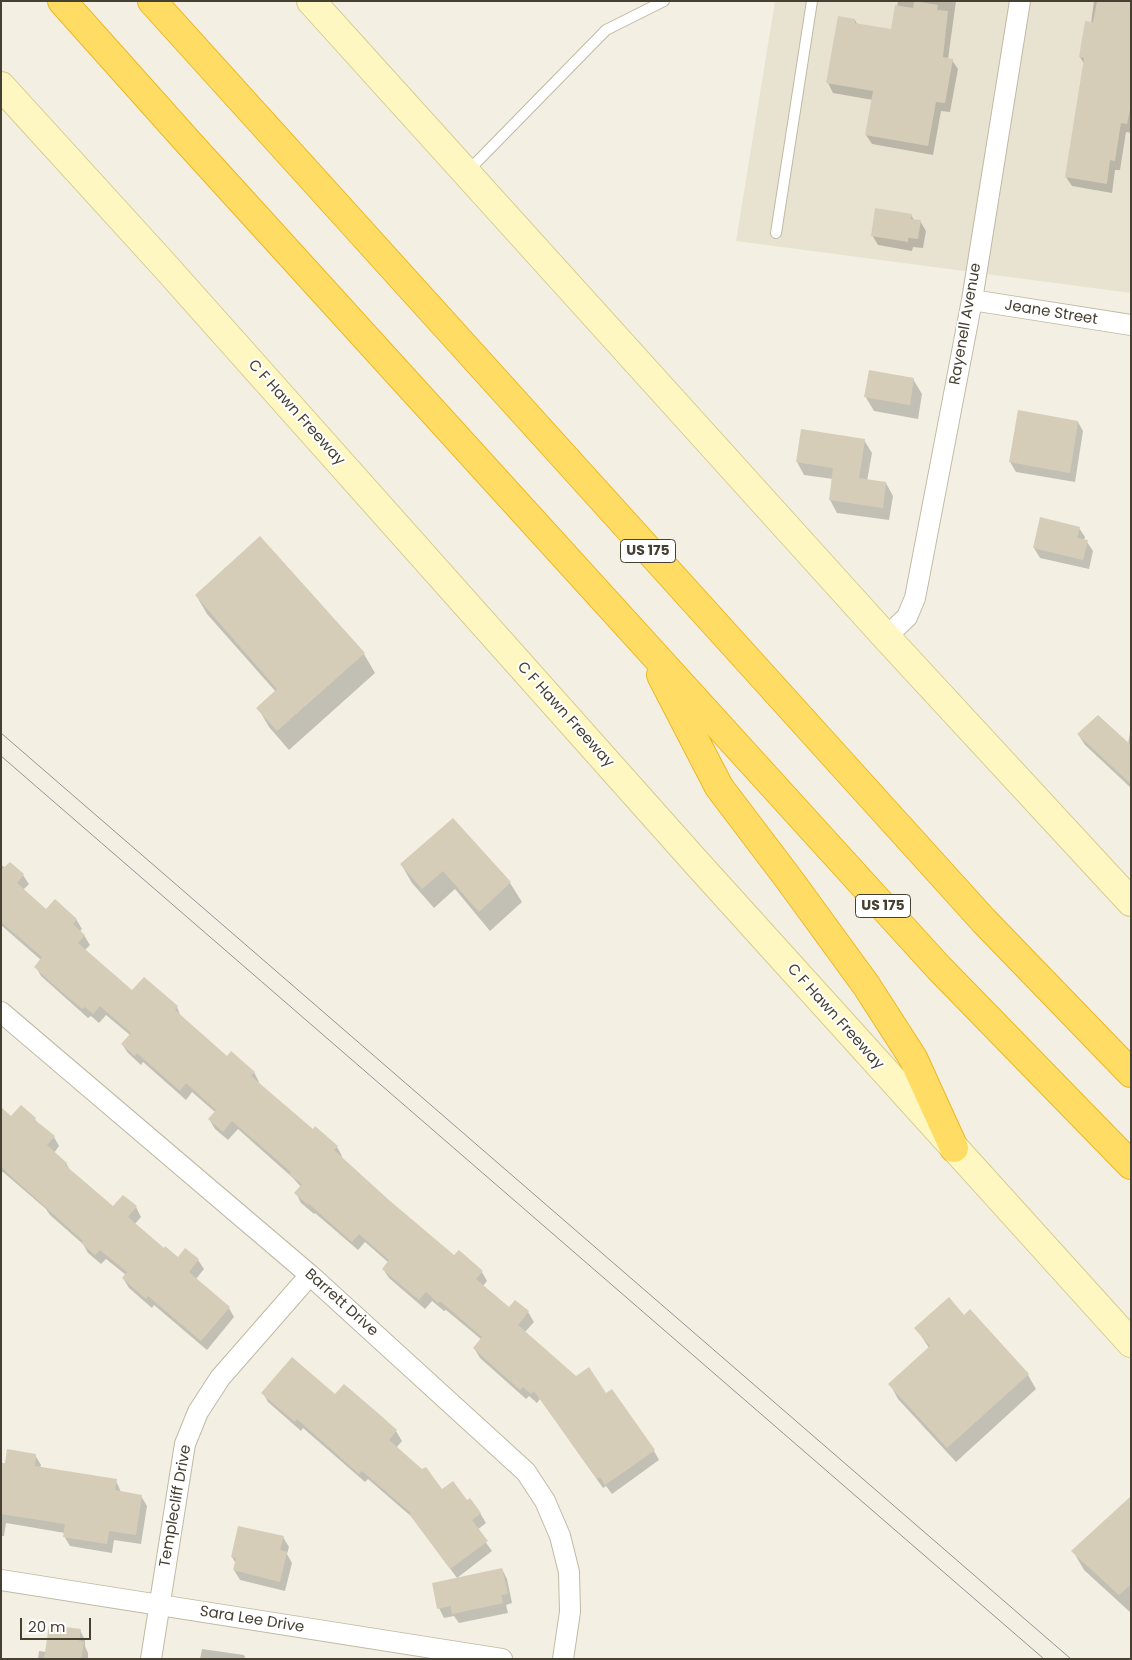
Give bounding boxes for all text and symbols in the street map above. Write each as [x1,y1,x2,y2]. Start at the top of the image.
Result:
street label: Rayenell Avenue [946,262,986,386]
street label: Jeane Street [1003,297,1099,329]
street label: C F Hawn Freeway [244,356,348,470]
road number: US 175 [620,540,676,562]
street label: C F Hawn Freeway [513,658,617,772]
road number: US 175 [856,894,910,918]
street label: C F Hawn Freeway [783,960,887,1074]
street label: Barrett Drive [301,1265,381,1341]
street label: Templecliff Drive [156,1443,196,1569]
street label: Sara Lee Drive [199,1603,305,1637]
scale bar [22,1608,94,1640]
text: 20 m [28,1616,66,1637]

